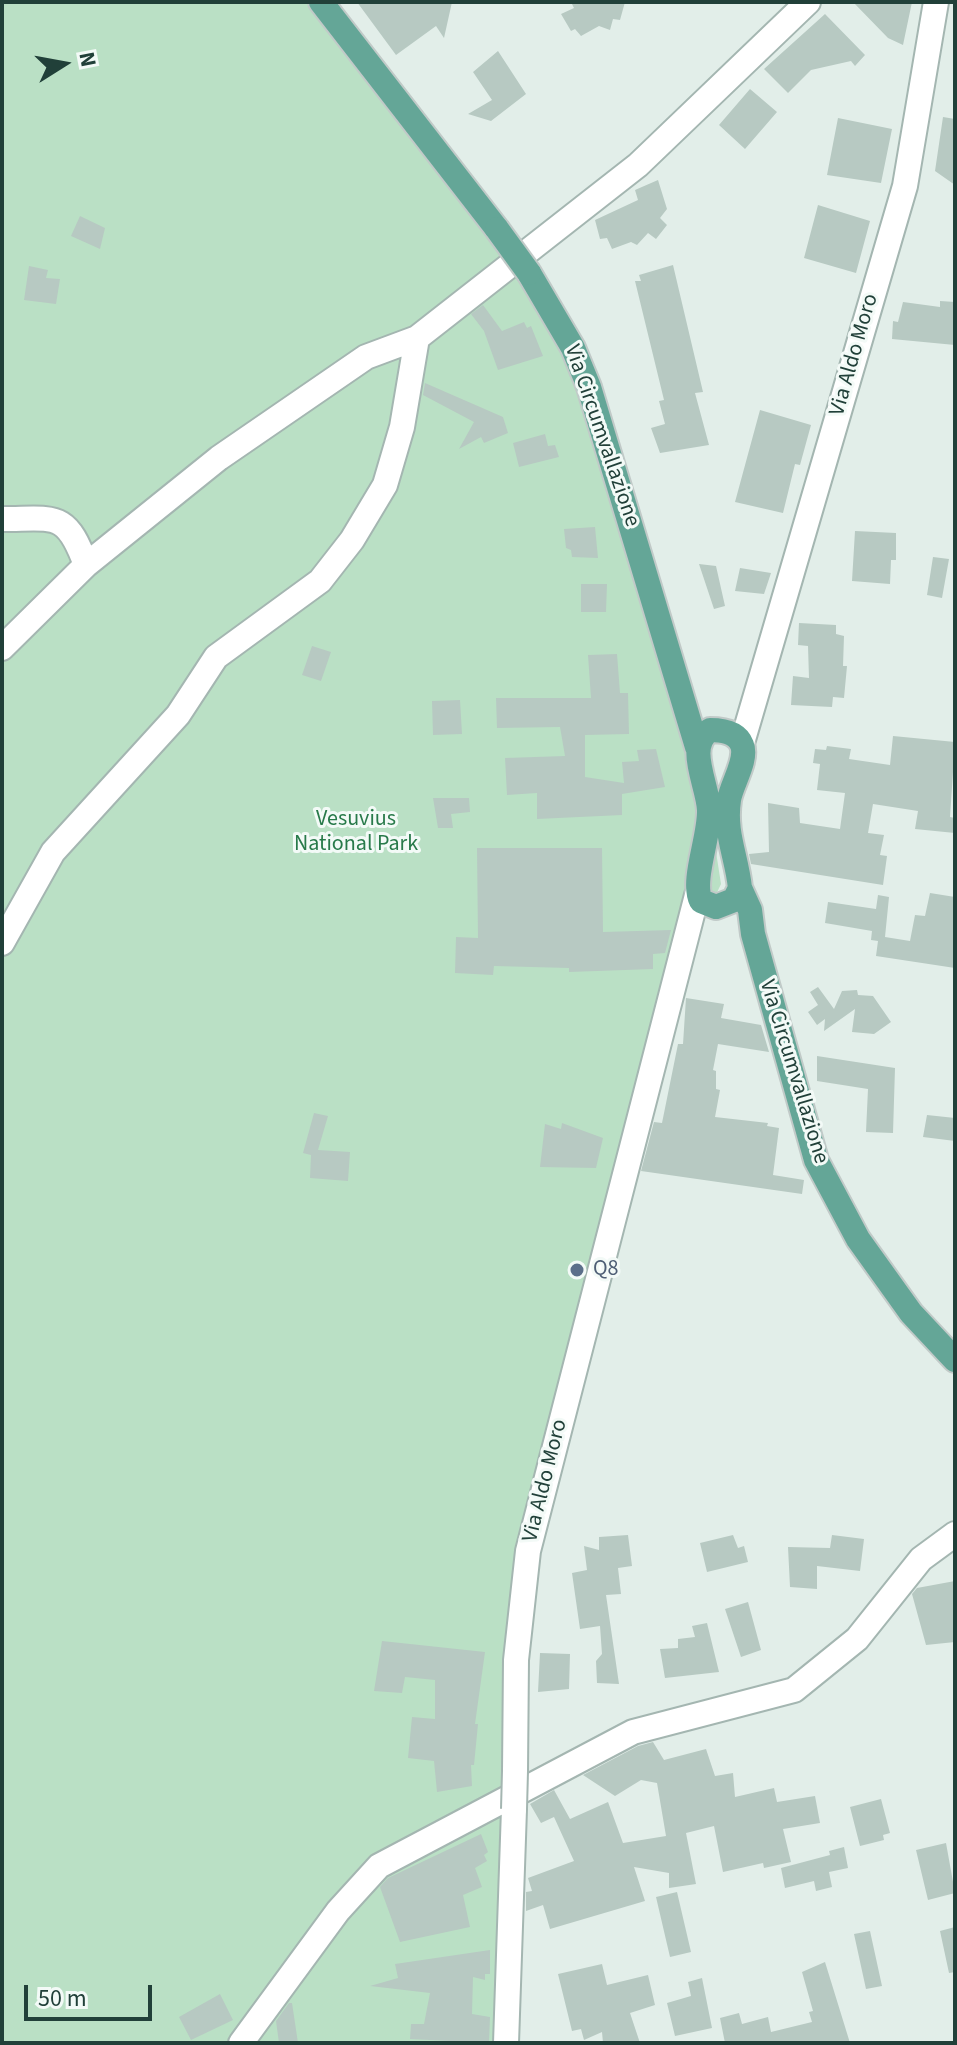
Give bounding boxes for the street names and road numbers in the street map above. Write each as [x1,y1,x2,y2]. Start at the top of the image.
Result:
street label: Via Aldo Moro [825,291,885,419]
street label: Via Circumvallazione [557,342,645,530]
street label: Via Circumvallazione [752,977,834,1167]
street label: Via Aldo Moro [518,1417,574,1545]

